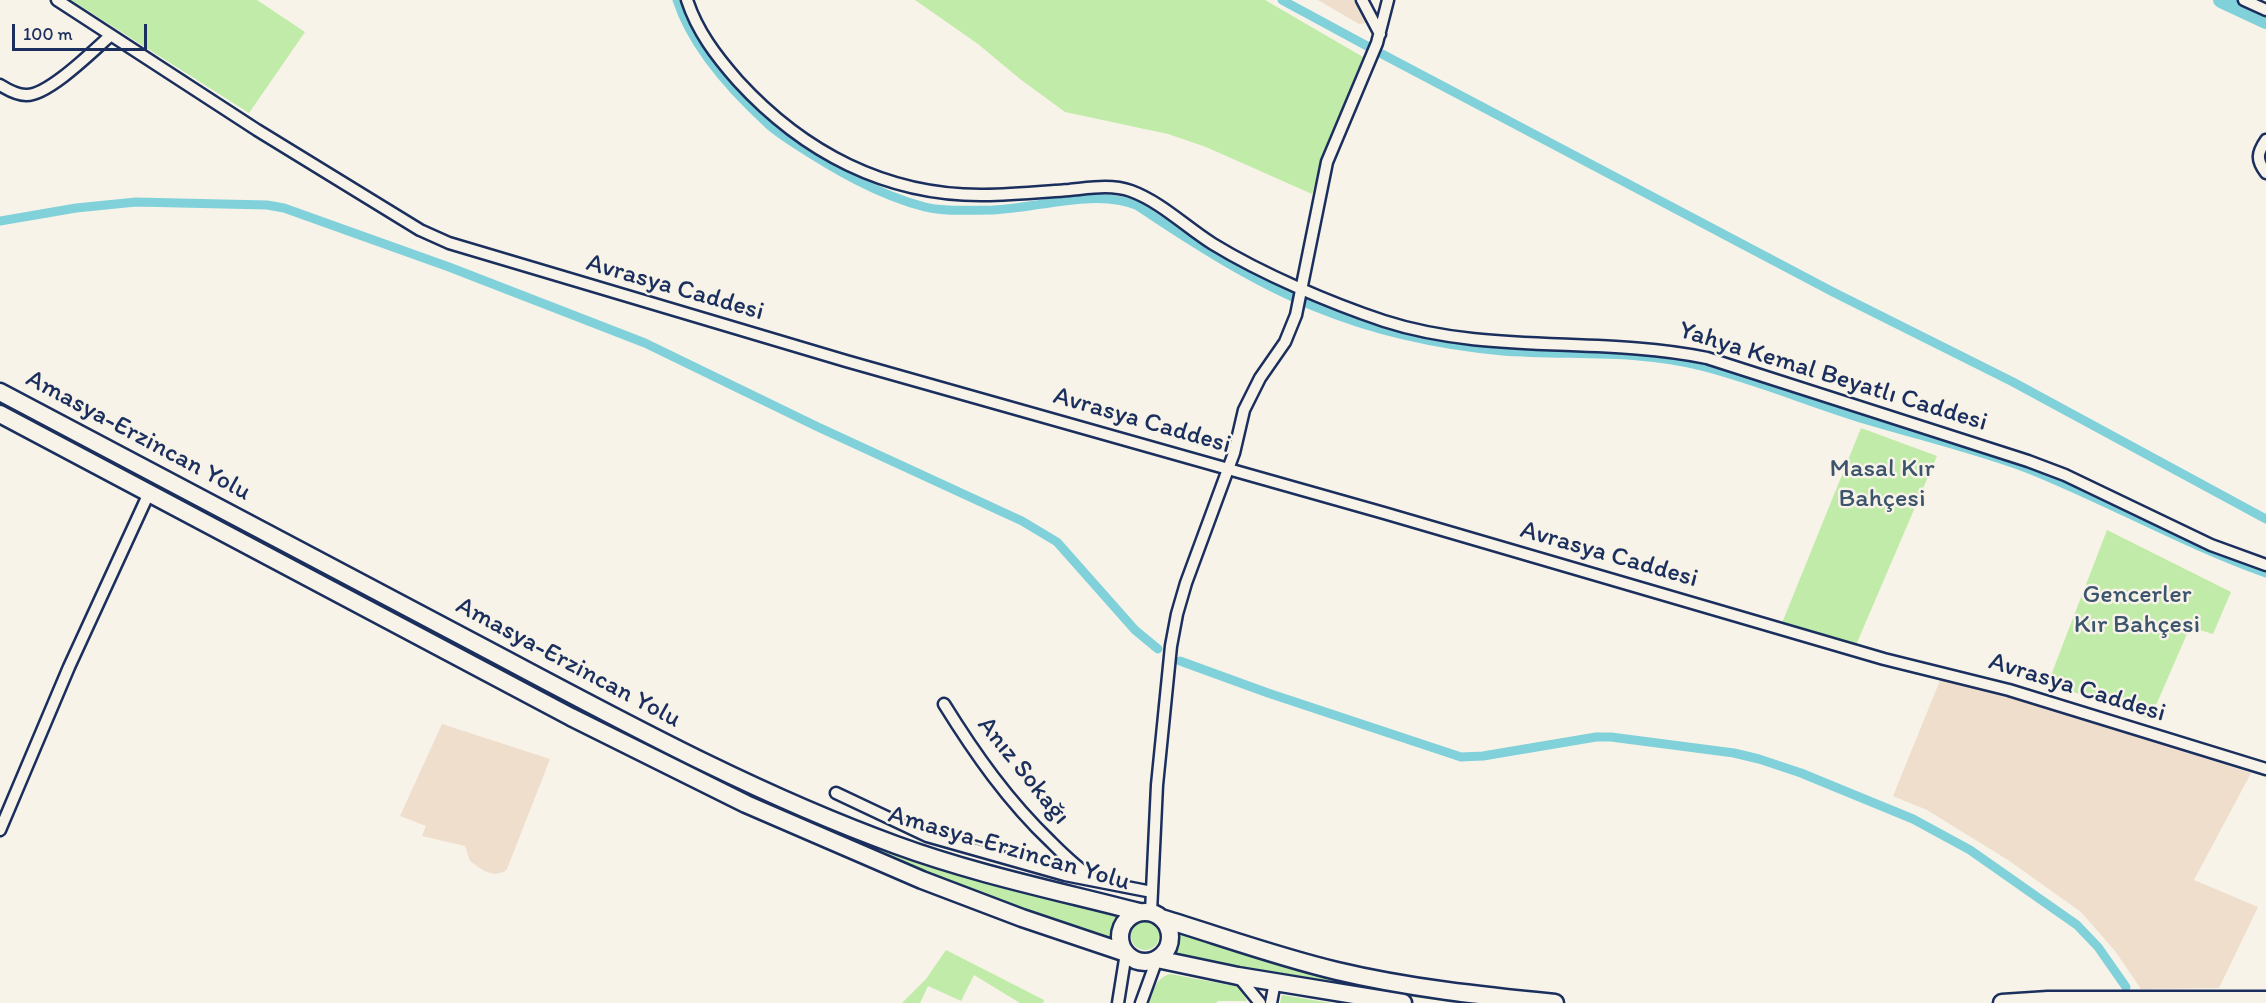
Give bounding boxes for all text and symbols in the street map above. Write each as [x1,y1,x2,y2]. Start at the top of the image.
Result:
scale bar [15,12,150,50]
text: 100 m [23,23,73,45]
street label: Avrasya Caddesi [583,248,767,328]
street label: Yahya Kemal Beyatlı Caddesi [1675,315,1991,439]
street label: Amasya-Erzincan Yolu [20,363,256,509]
street label: Avrasya Caddesi [1050,381,1234,461]
park label: Masal Kır Bahçesi [1830,453,1934,514]
street label: Avrasya Caddesi [1517,515,1701,595]
park label: Gencerler Kır Bahçesi [2074,579,2200,640]
street label: Amasya-Erzincan Yolu [450,590,686,736]
street label: Avrasya Caddesi [1985,646,2169,730]
street label: Anız Sokağı [970,711,1076,831]
street label: Amasya-Erzincan Yolu [884,800,1134,898]

